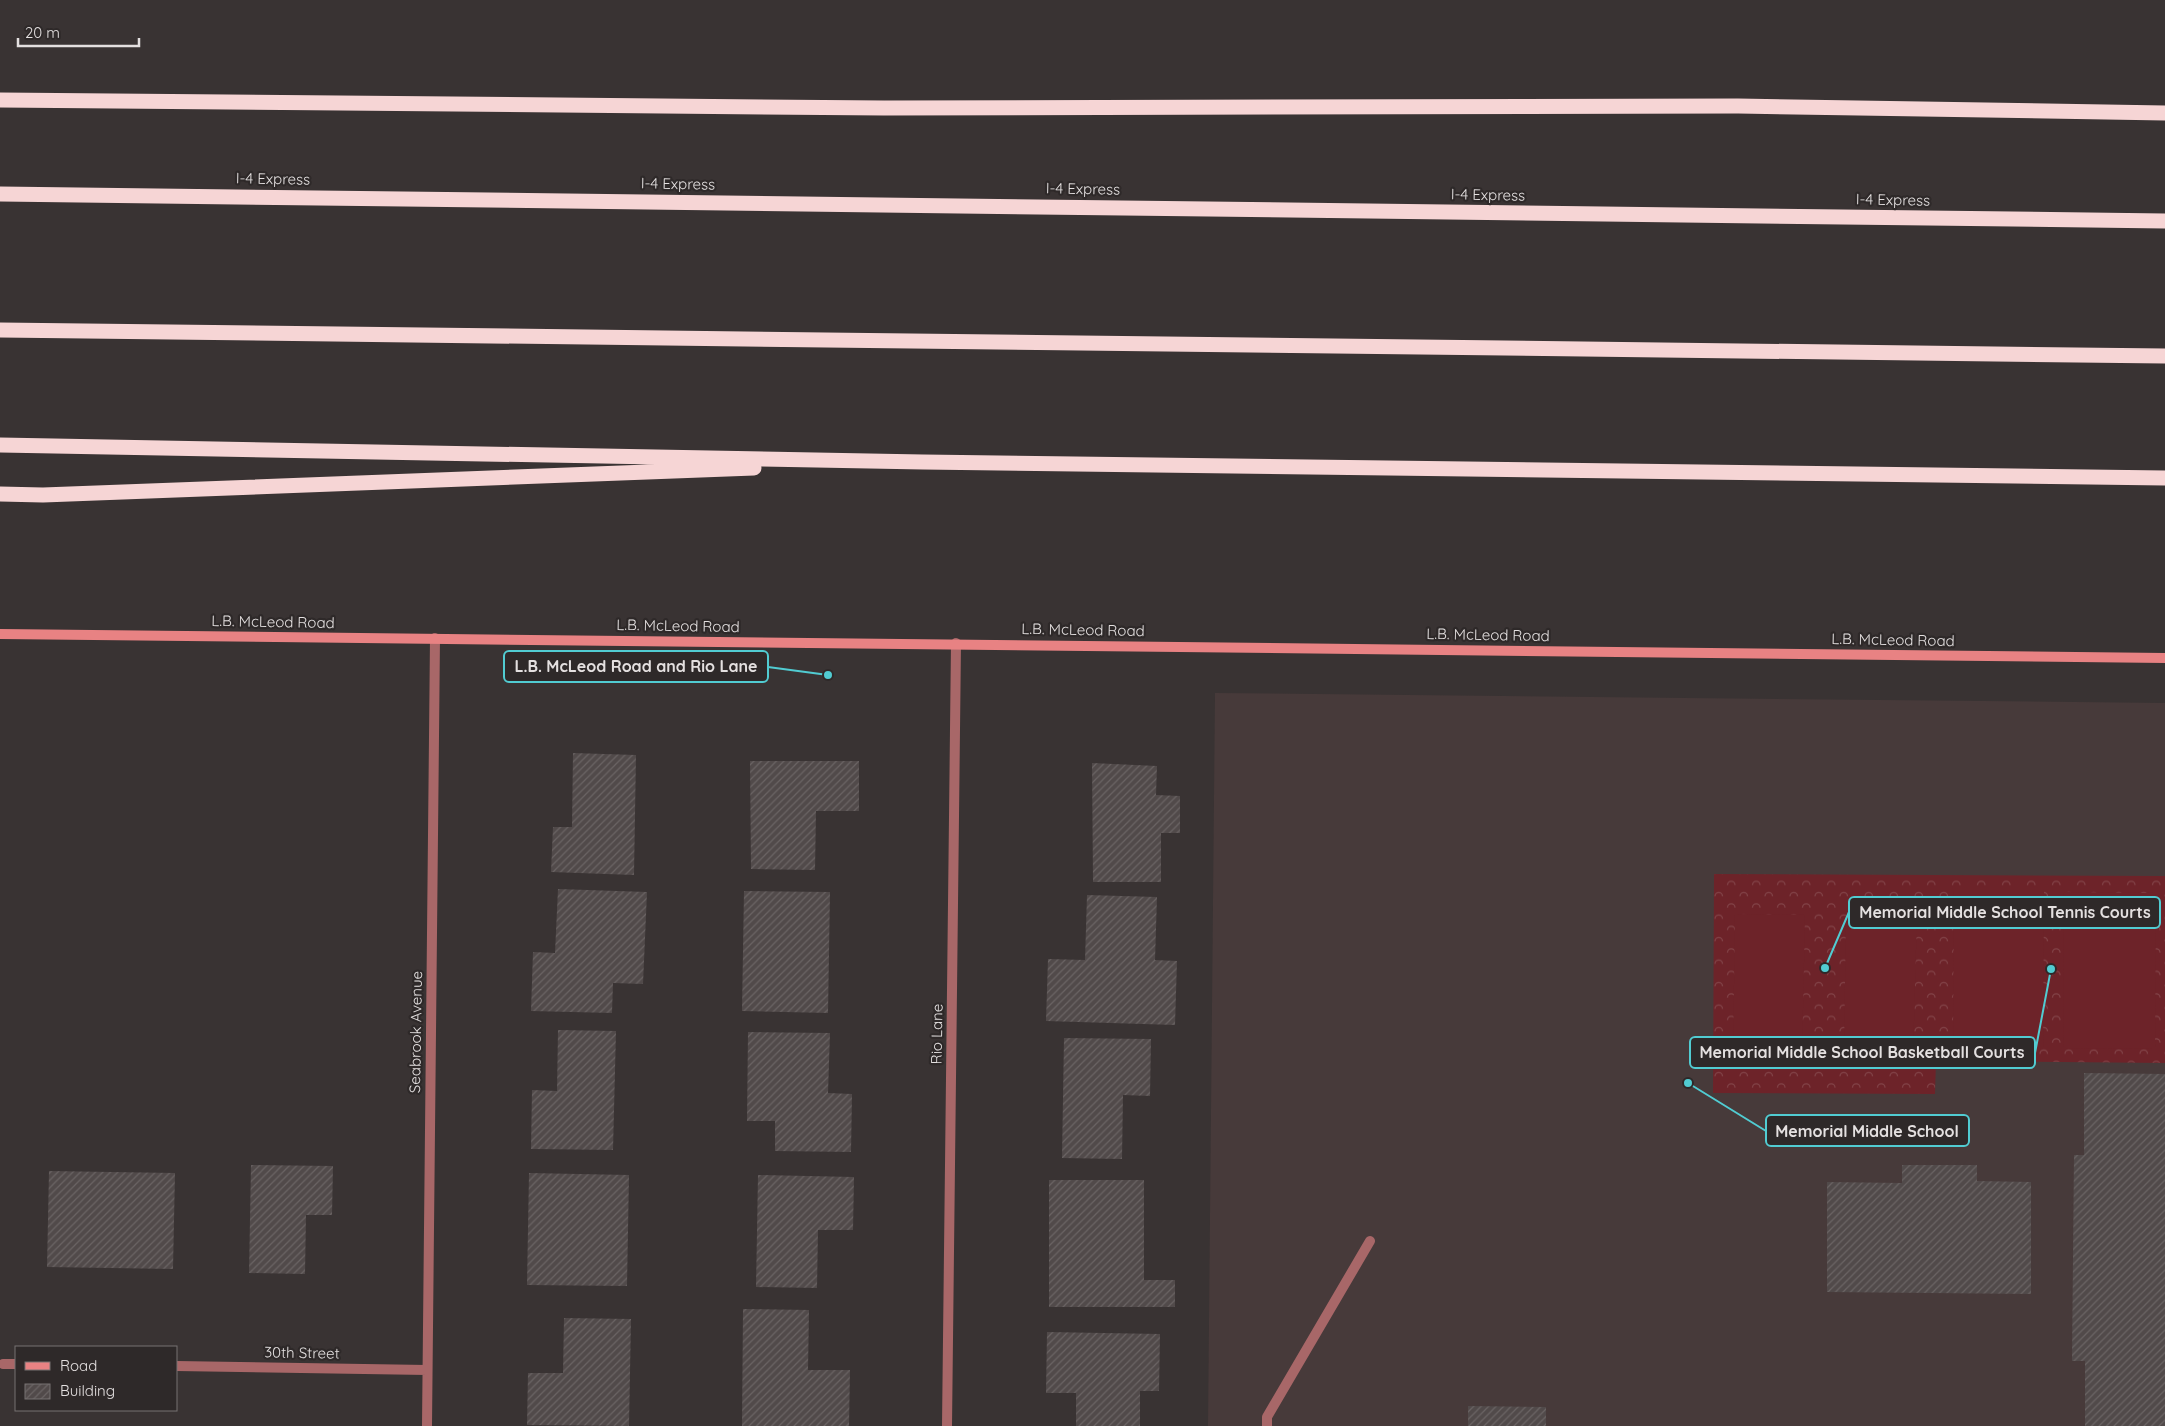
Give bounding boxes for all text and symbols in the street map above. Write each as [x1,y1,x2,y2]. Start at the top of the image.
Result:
scale bar [18,15,139,47]
text: 20 m [25,23,60,42]
street label: I-4 Express [236,168,310,189]
street label: I-4 Express [641,173,715,194]
street label: I-4 Express [1046,178,1120,199]
street label: I-4 Express [1451,184,1525,205]
street label: I-4 Express [1856,189,1930,210]
street label: L.B. McLeod Road [211,611,335,632]
street label: L.B. McLeod Road [616,615,740,636]
street label: L.B. McLeod Road [1021,619,1145,640]
street label: L.B. McLeod Road [1426,624,1550,645]
street label: L.B. McLeod Road [1831,629,1955,650]
callout: L.B. McLeod Road and Rio Lane [504,651,768,682]
text: L.B. McLeod Road and Rio Lane [514,656,758,676]
callout: Memorial Middle School Tennis Courts [1849,897,2160,928]
text: Memorial Middle School Tennis Courts [1859,902,2151,922]
street label: Seabrook Avenue [405,971,426,1093]
street label: Rio Lane [926,1004,947,1064]
callout: Memorial Middle School Basketball Courts [1690,1037,2035,1068]
text: Memorial Middle School Basketball Courts [1699,1042,2025,1062]
callout: Memorial Middle School [1766,1115,1969,1146]
text: Memorial Middle School [1775,1121,1959,1141]
street label: 30th Street [264,1342,340,1363]
legend [15,1346,178,1411]
text: Road [60,1356,97,1375]
text: Building [60,1381,115,1400]

